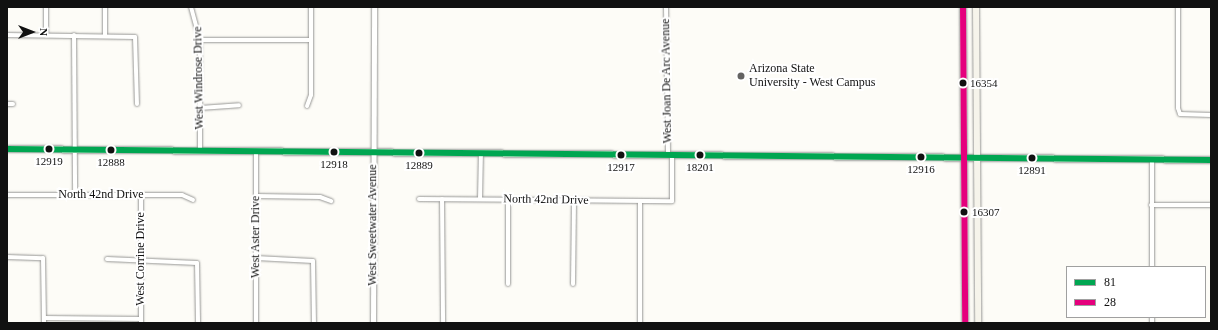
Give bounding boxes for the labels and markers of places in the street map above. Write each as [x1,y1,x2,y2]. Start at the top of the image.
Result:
place label: Arizona State University - West Campus [749,62,876,90]
marker: Arizona State University - West Campus [736,71,746,81]
place label: 16354 [970,76,998,90]
marker: 16354 [958,78,968,88]
marker: 12919 [44,144,54,154]
marker: 12888 [106,145,116,155]
marker: 12918 [329,147,339,157]
marker: 12889 [414,148,424,158]
marker: 12917 [616,150,626,160]
marker: 18201 [695,150,705,160]
marker: 12916 [916,152,926,162]
marker: 12891 [1027,153,1037,163]
place label: 12919 [35,154,63,168]
place label: 12888 [97,155,125,169]
place label: 12918 [320,157,348,171]
place label: 12889 [405,158,433,172]
place label: 12917 [607,160,635,174]
place label: 18201 [686,160,714,174]
place label: 12916 [907,162,935,176]
place label: 12891 [1018,163,1046,177]
place label: 16307 [972,205,1000,219]
marker: 16307 [959,207,969,217]

